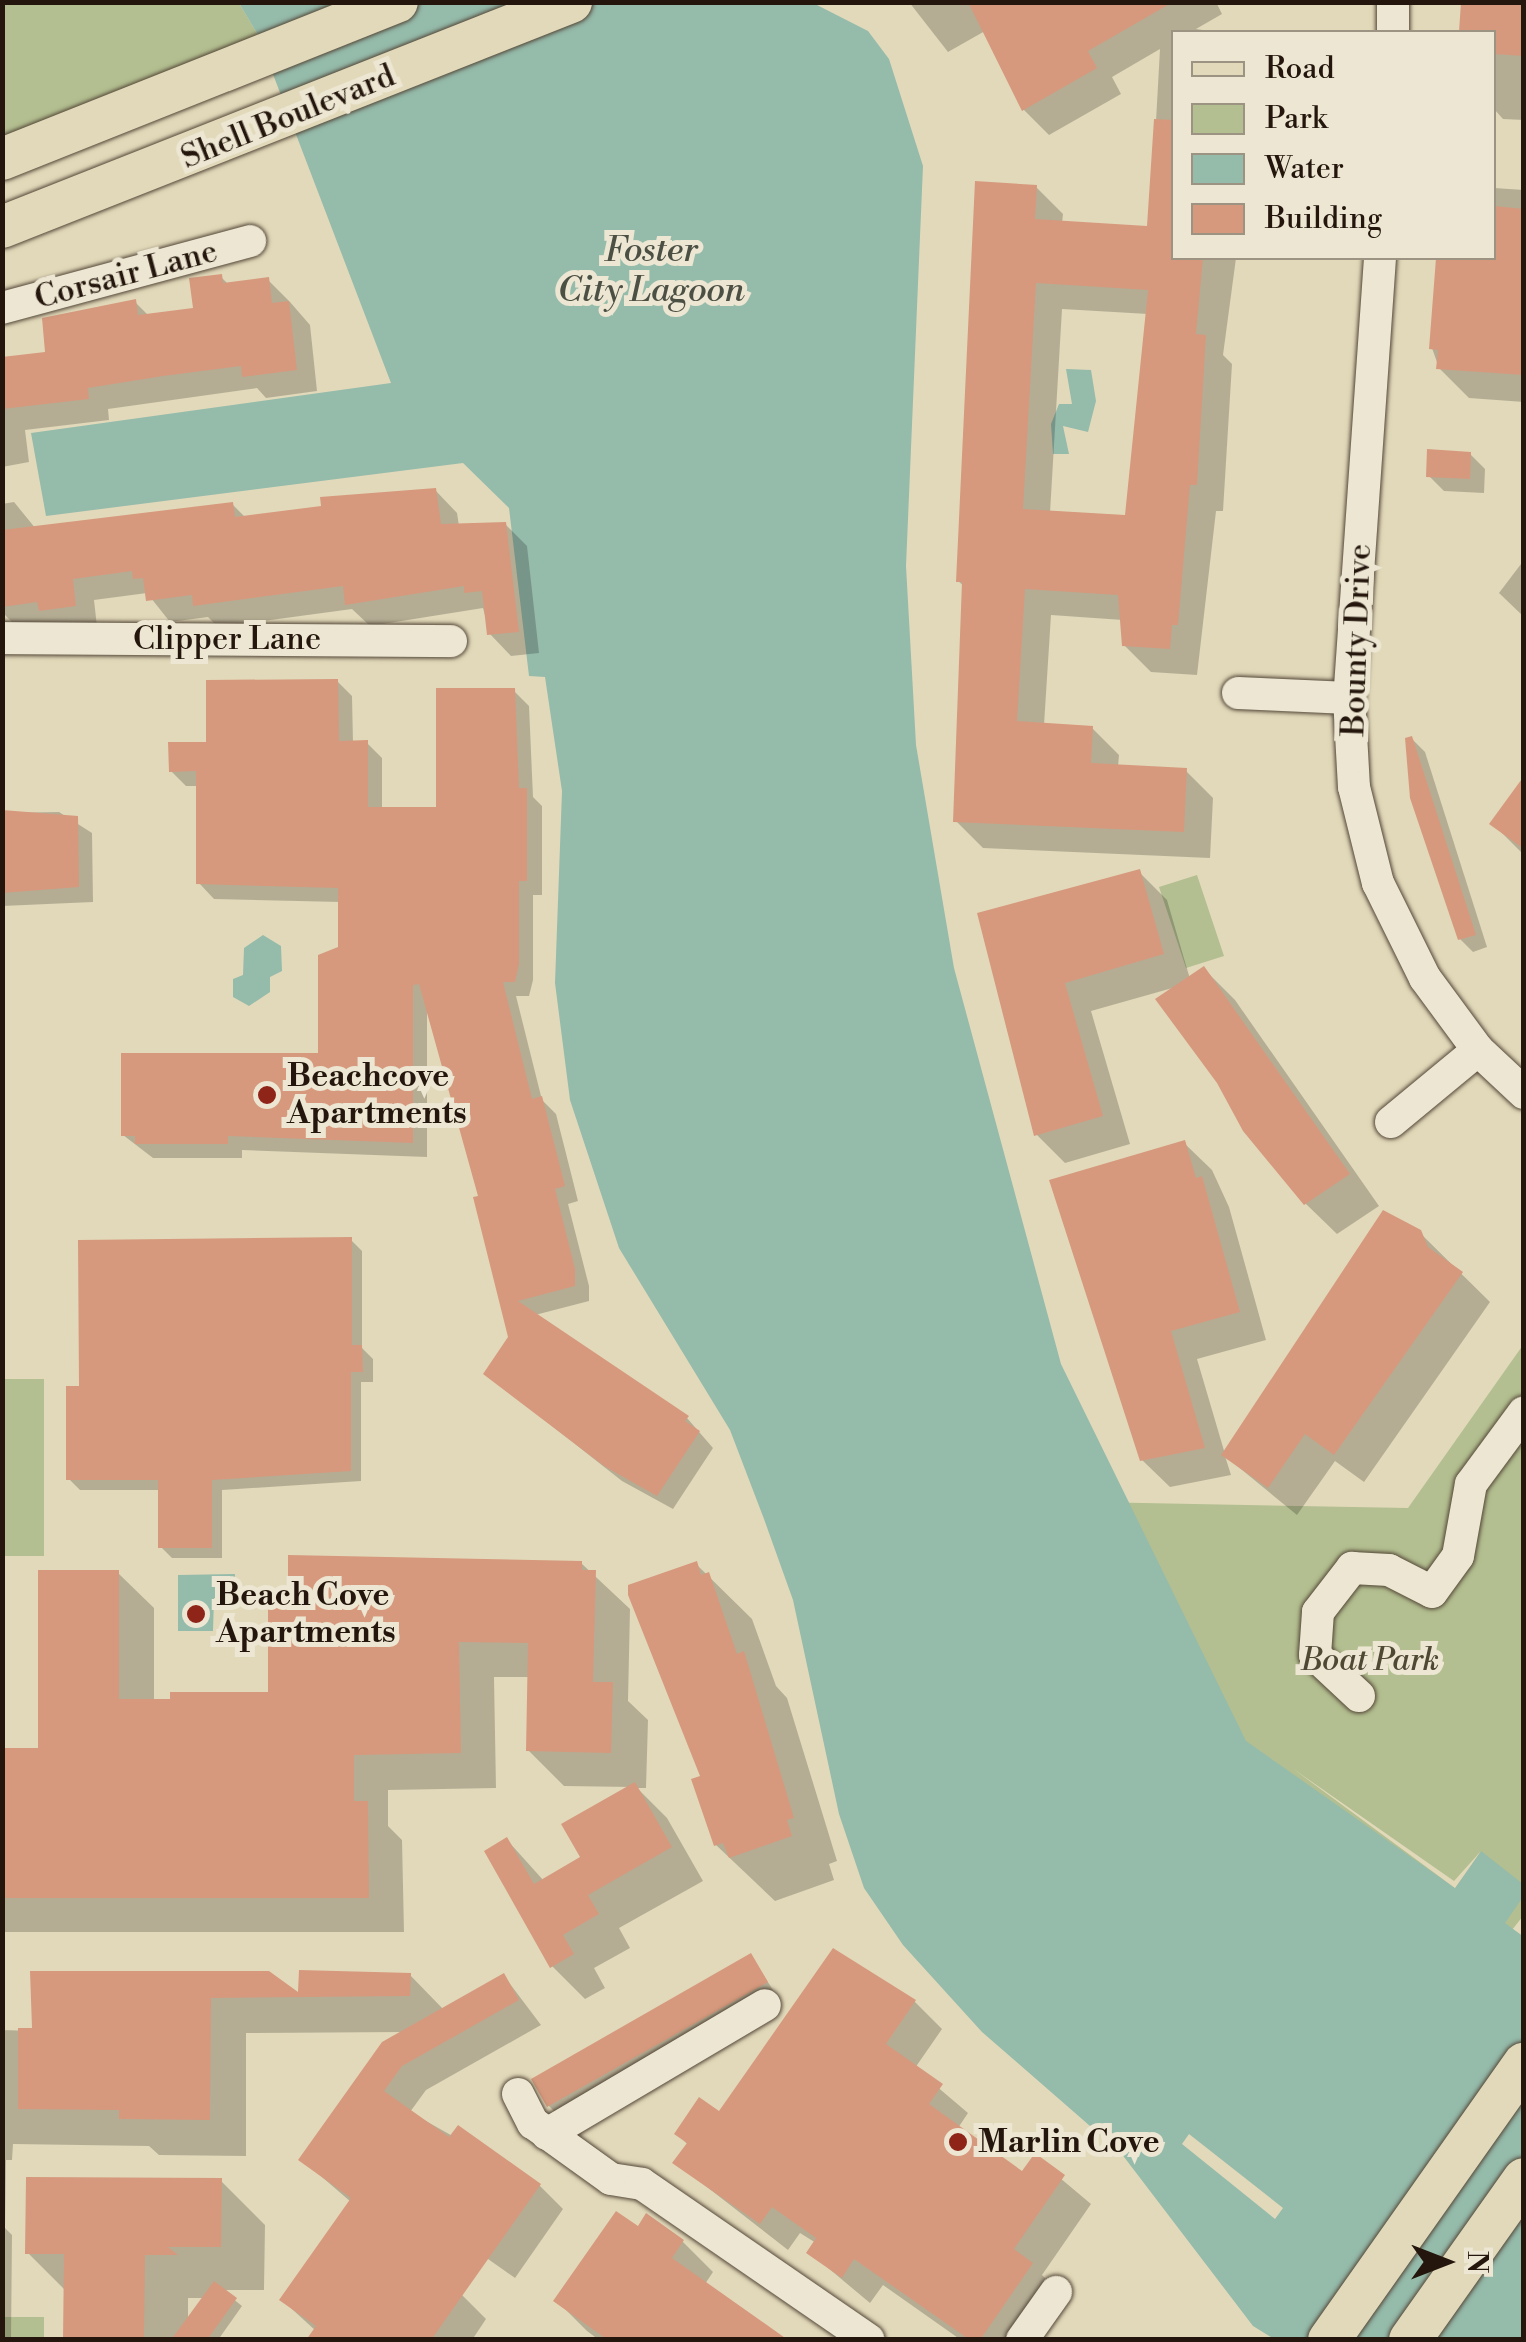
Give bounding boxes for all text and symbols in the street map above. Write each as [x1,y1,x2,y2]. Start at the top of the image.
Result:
legend [1171,30,1496,260]
text: Road [1265,50,1335,88]
street label: Shell Boulevard [176,57,400,177]
text: Park [1265,100,1327,138]
text: Water [1265,150,1344,188]
text: Building [1265,200,1382,238]
water label: Foster City Lagoon [557,230,745,312]
street label: Corsair Lane [30,232,222,318]
street label: Bounty Drive [1334,543,1380,737]
street label: Clipper Lane [133,620,321,658]
place label: Beachcove Apartments [287,1058,467,1133]
marker: Beachcove Apartments [256,1084,278,1106]
place label: Beach Cove Apartments [216,1577,396,1652]
marker: Beach Cove Apartments [185,1603,207,1625]
park label: Boat Park [1301,1641,1439,1679]
place label: Marlin Cove [978,2123,1160,2161]
marker: Marlin Cove [947,2131,969,2153]
north arrow [1396,2212,1496,2312]
text: N [1459,2251,1494,2273]

